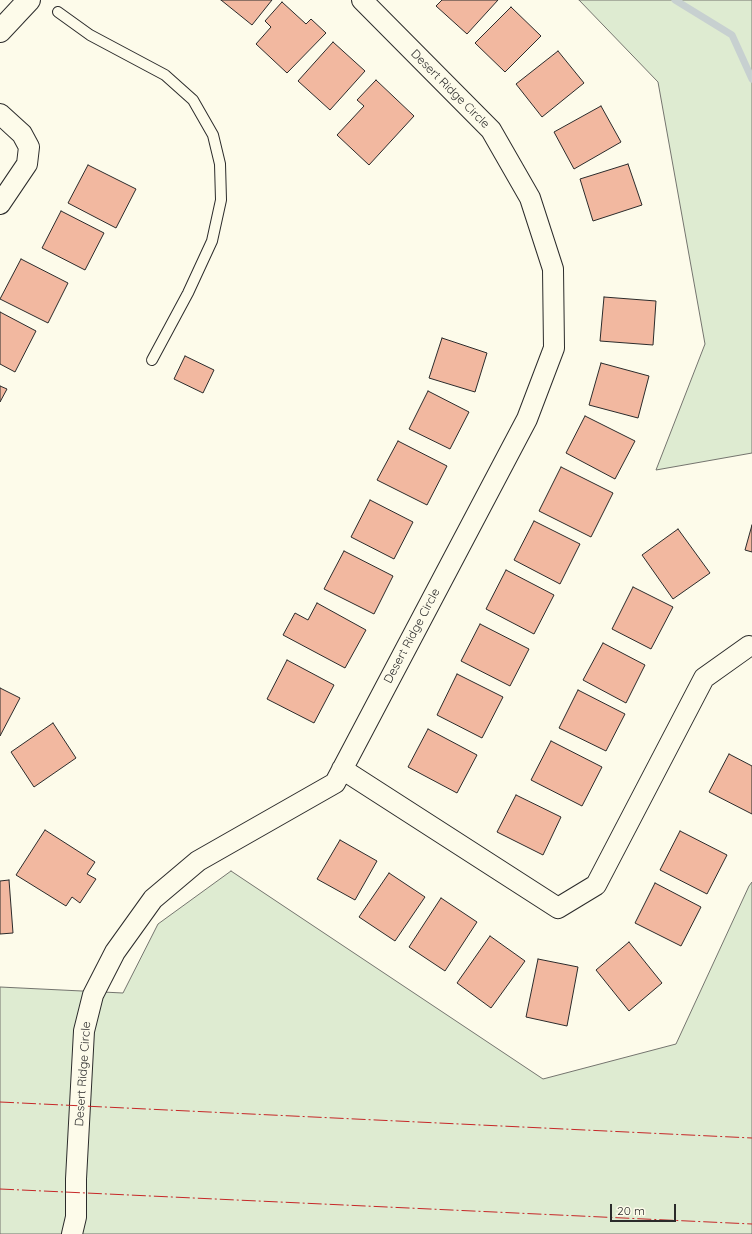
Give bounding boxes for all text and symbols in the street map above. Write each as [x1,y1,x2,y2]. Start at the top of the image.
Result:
street label: Desert Ridge Circle [408,47,492,131]
street label: Desert Ridge Circle [381,586,443,686]
street label: Desert Ridge Circle [72,1021,94,1127]
scale bar [612,1196,678,1222]
text: 20 m [617,1203,645,1218]

